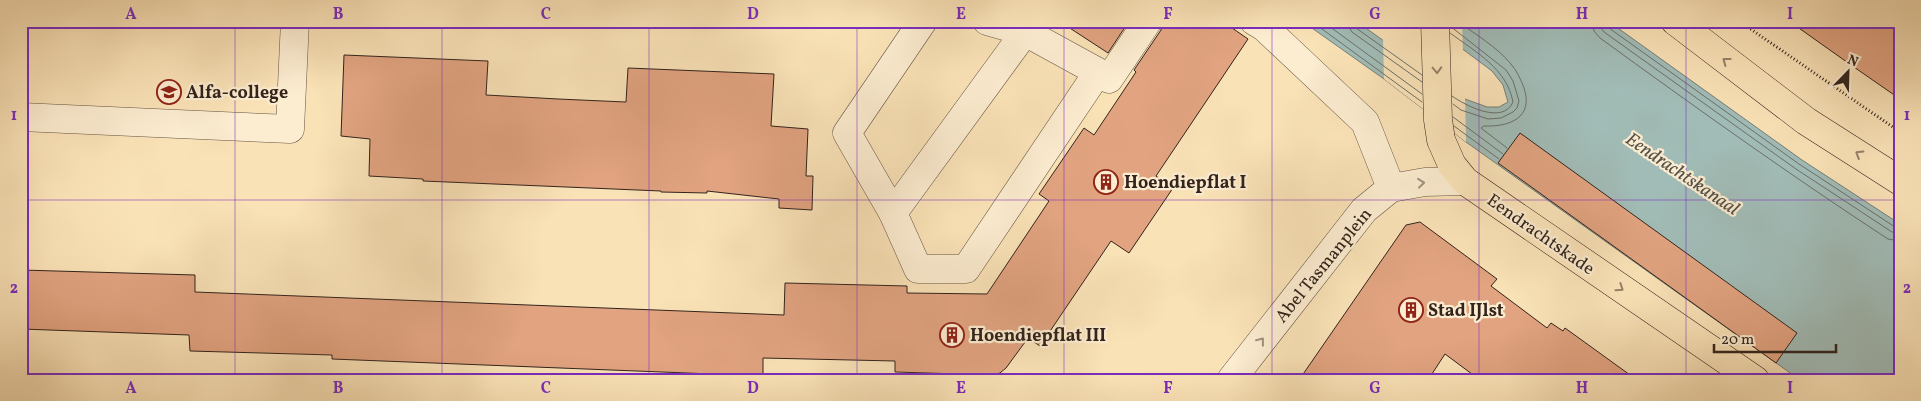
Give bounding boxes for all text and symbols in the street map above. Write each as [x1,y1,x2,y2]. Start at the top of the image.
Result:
text: A [125,4,137,26]
text: B [333,4,344,26]
text: C [541,4,551,26]
text: D [747,4,759,26]
text: E [956,4,966,26]
text: F [1163,4,1173,26]
text: G [1369,4,1381,26]
text: H [1576,4,1588,26]
text: I [1787,4,1793,26]
north arrow [1824,48,1874,98]
text: N [1844,51,1861,72]
one-way arrow [1723,58,1732,66]
one-way arrow [1431,66,1442,74]
school or university icon: Alfa-college [156,79,182,105]
place label: Alfa-college [186,81,288,106]
text: 1 [11,105,17,127]
text: 1 [1904,105,1910,127]
water label: Eendrachtskanaal [1620,127,1744,223]
one-way arrow [1855,151,1864,161]
building icon: Hoendiepflat I [1093,169,1119,195]
place label: Hoendiepflat I [1124,171,1247,196]
one-way arrow [1418,178,1426,189]
street label: Eendrachtskade [1481,189,1599,282]
street label: Abel Tasmanplein [1270,203,1379,329]
text: 2 [10,278,18,300]
text: 2 [1903,278,1911,300]
one-way arrow [1614,282,1624,291]
building icon: Stad IJlst [1398,297,1424,323]
place label: Stad IJlst [1428,299,1504,324]
scale bar [1714,321,1836,353]
building icon: Hoendiepflat III [939,322,965,348]
place label: Hoendiepflat III [970,324,1106,349]
text: 20 m [1721,330,1754,351]
one-way arrow [1255,338,1264,347]
text: A [125,378,137,400]
text: B [333,378,344,400]
text: C [541,378,551,400]
text: D [747,378,759,400]
text: E [956,378,966,400]
text: F [1163,378,1173,400]
text: G [1369,378,1381,400]
text: H [1576,378,1588,400]
text: I [1787,378,1793,400]

